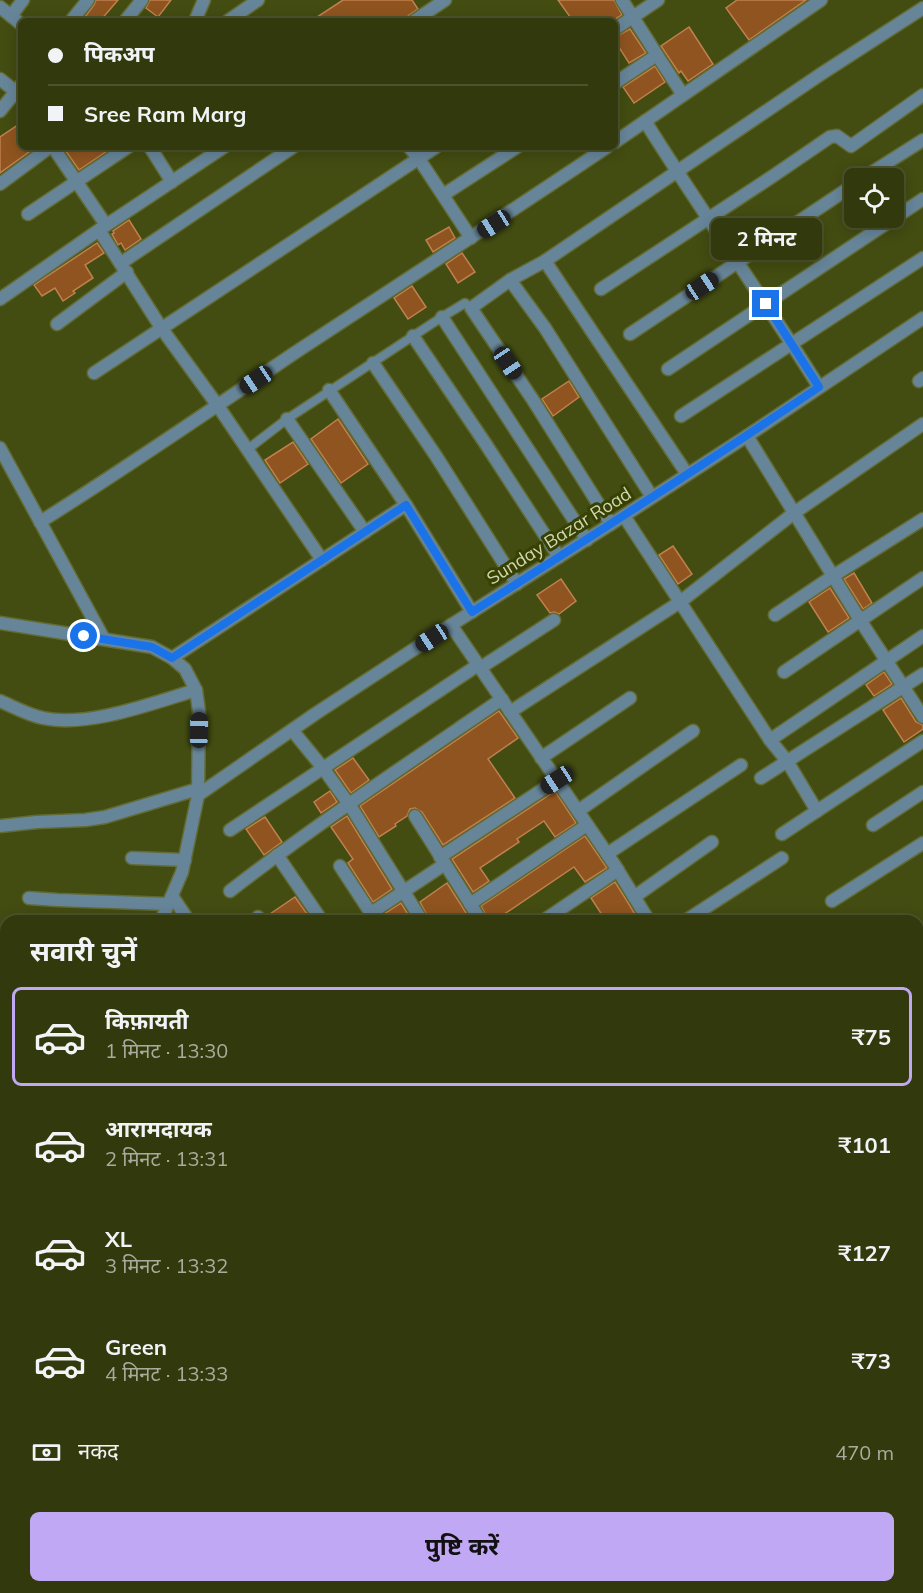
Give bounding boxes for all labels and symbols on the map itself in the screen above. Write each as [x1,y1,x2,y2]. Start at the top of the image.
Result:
car [474,207,514,241]
callout: 2 मिनट [710,217,822,259]
car [682,269,722,303]
route end [752,290,779,317]
car [490,343,526,383]
car [236,362,276,398]
street label: Sunday Bazar Road [482,482,635,589]
car [412,621,452,655]
route start [70,622,97,649]
car [190,712,208,748]
car [537,763,577,797]

